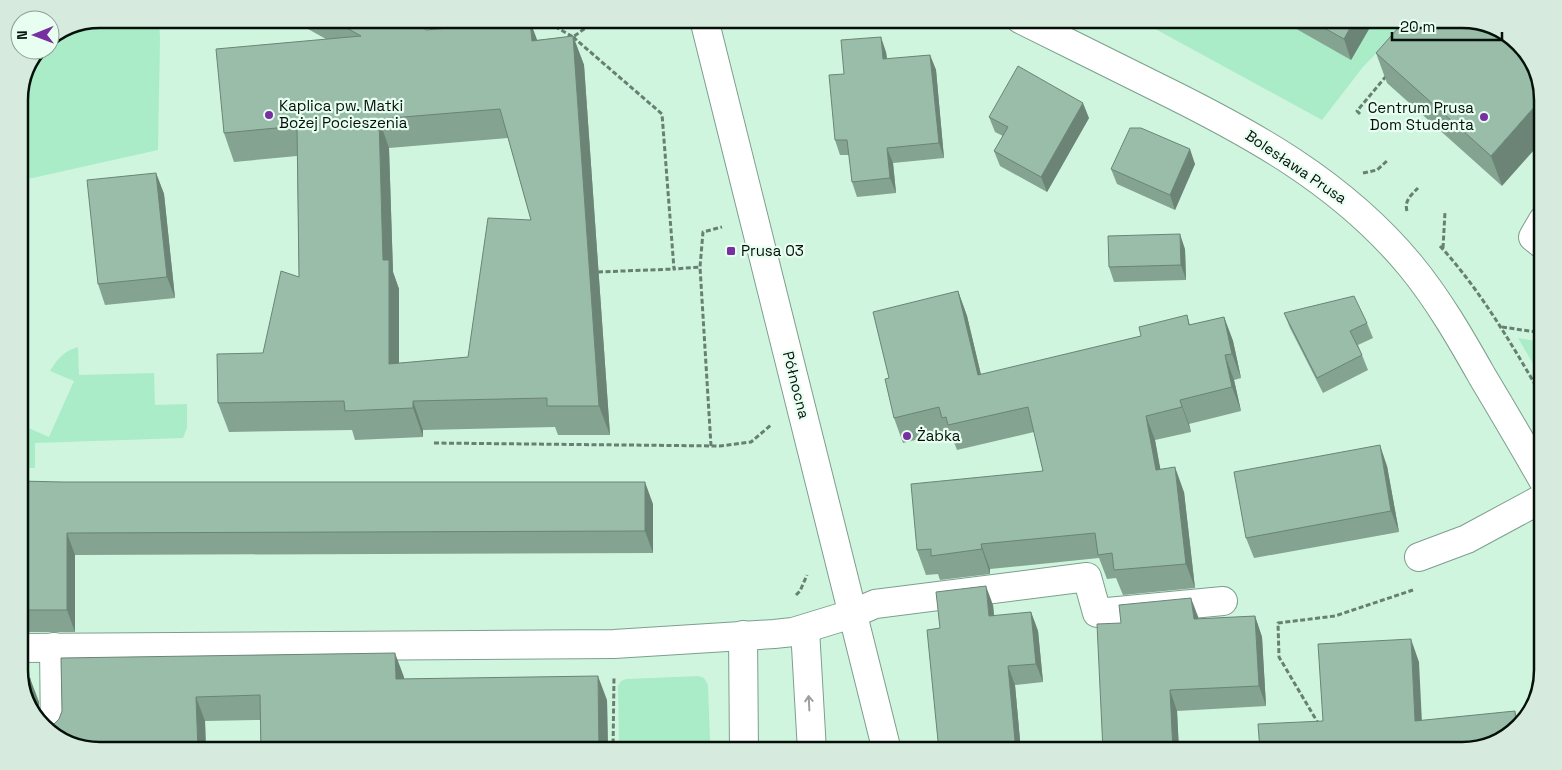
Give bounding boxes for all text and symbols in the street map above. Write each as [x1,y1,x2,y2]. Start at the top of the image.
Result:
north arrow [10,10,60,60]
scale bar [1392,10,1502,42]
text: 20 m [1400,17,1435,36]
text: N [13,30,31,40]
place label: Kaplica pw. Matki Bożej Pocieszenia [279,96,408,132]
place label: Centrum Prusa Dom Studenta [1368,98,1474,134]
marker: Kaplica pw. Matki Bożej Pocieszenia [263,109,275,121]
marker: Centrum Prusa Dom Studenta [1478,111,1490,123]
street label: Bolesława Prusa [1242,126,1351,208]
place label: Prusa 03 [741,241,804,260]
marker: Prusa 03 [725,245,737,257]
street label: Północna [779,349,814,421]
place label: Żabka [917,426,961,445]
marker: Żabka [901,430,913,442]
one-way arrow [805,695,814,711]

